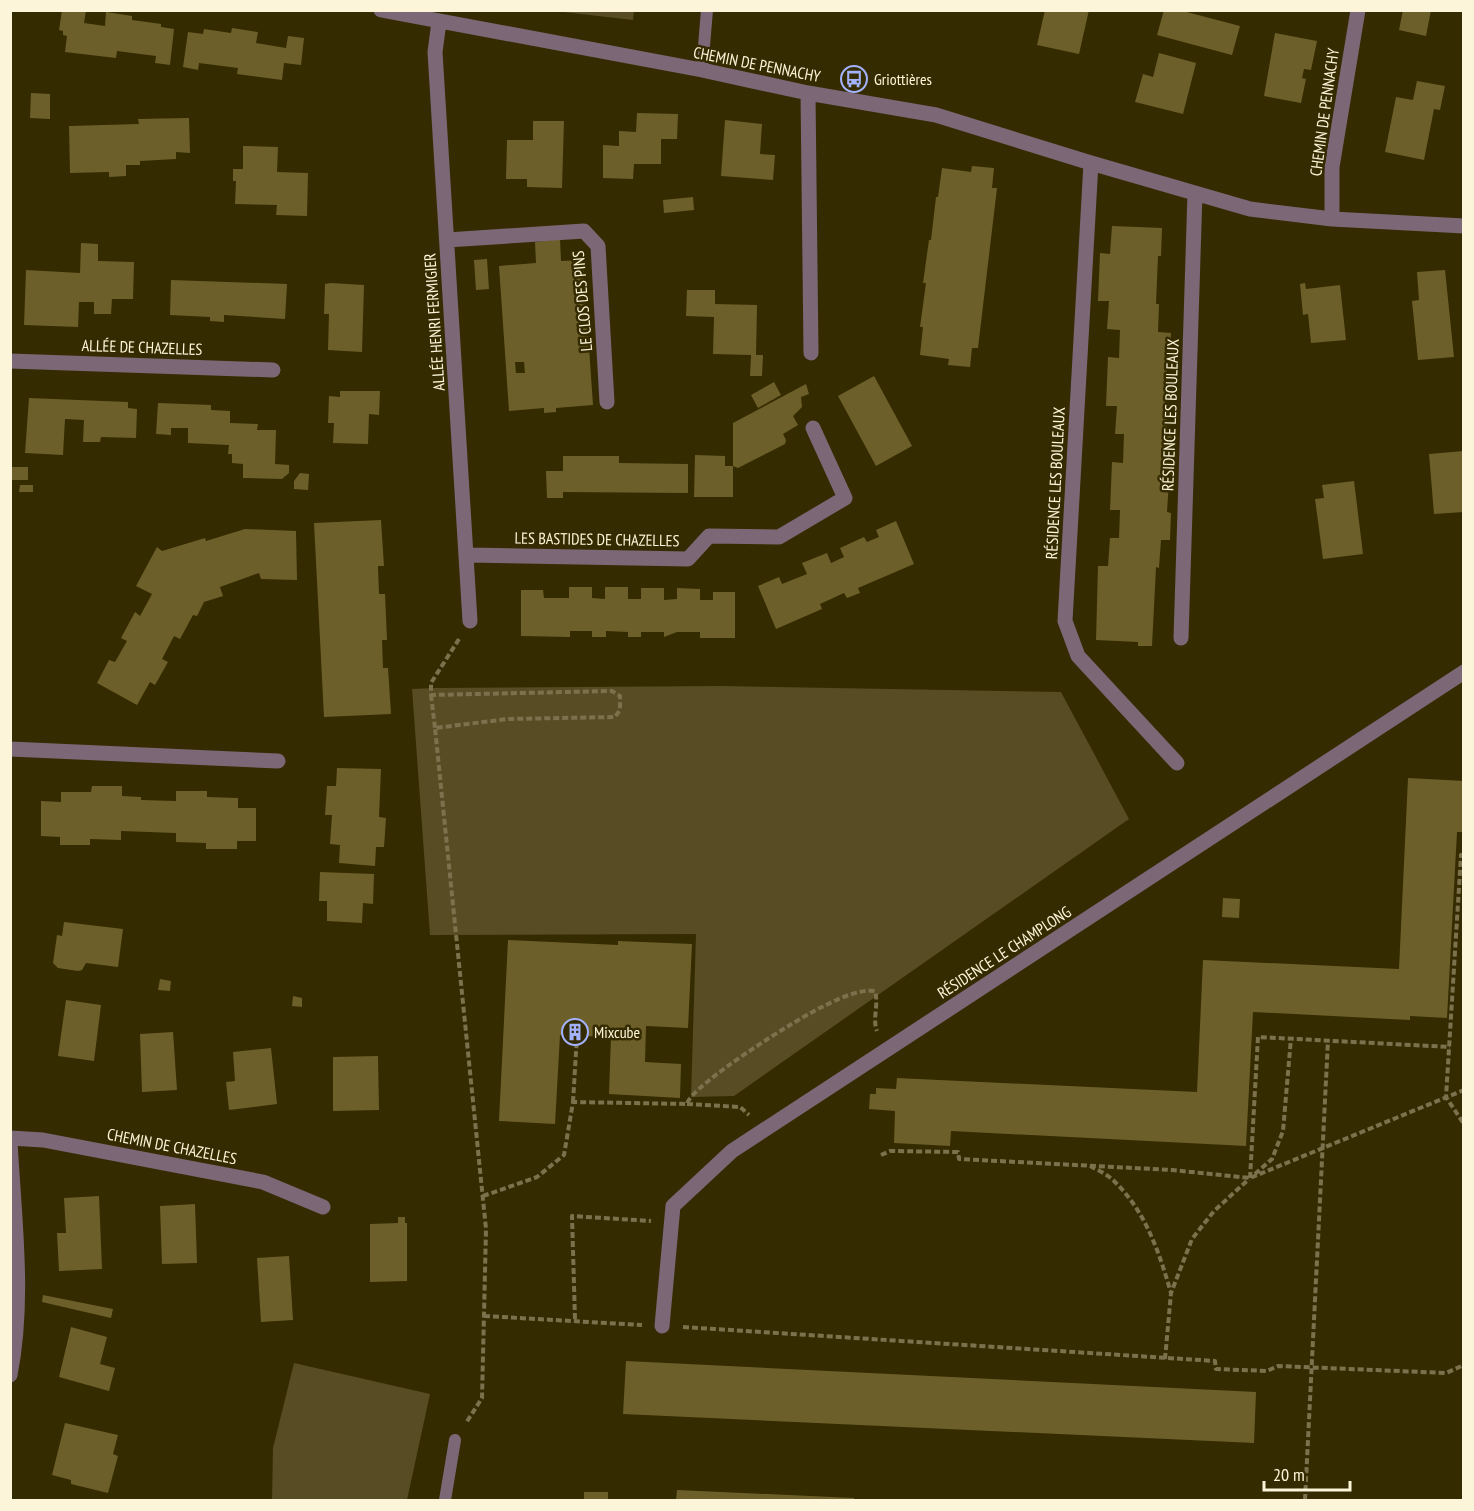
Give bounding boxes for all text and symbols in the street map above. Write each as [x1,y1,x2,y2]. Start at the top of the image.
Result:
street label: CHEMIN DE PENNACHY [692,42,823,86]
street label: CHEMIN DE PENNACHY [1305,46,1343,177]
bus stop icon: Griottières [839,64,869,94]
place label: Griottières [874,69,932,89]
street label: LE CLOS DES PINS [568,250,596,352]
street label: ALLÉE HENRI FERMIGIER [419,252,449,392]
street label: ALLÉE DE CHAZELLES [81,335,203,359]
street label: RÉSIDENCE LES BOULEAUX [1157,339,1183,491]
street label: RÉSIDENCE LES BOULEAUX [1041,406,1069,560]
street label: LES BASTIDES DE CHAZELLES [514,528,680,550]
street label: RÉSIDENCE LE CHAMPLONG [933,901,1075,1003]
building icon: Mixcube [560,1017,590,1047]
place label: Mixcube [594,1022,640,1042]
street label: CHEMIN DE CHAZELLES [106,1124,239,1168]
scale bar [1264,1454,1350,1492]
text: 20 m [1273,1463,1305,1486]

